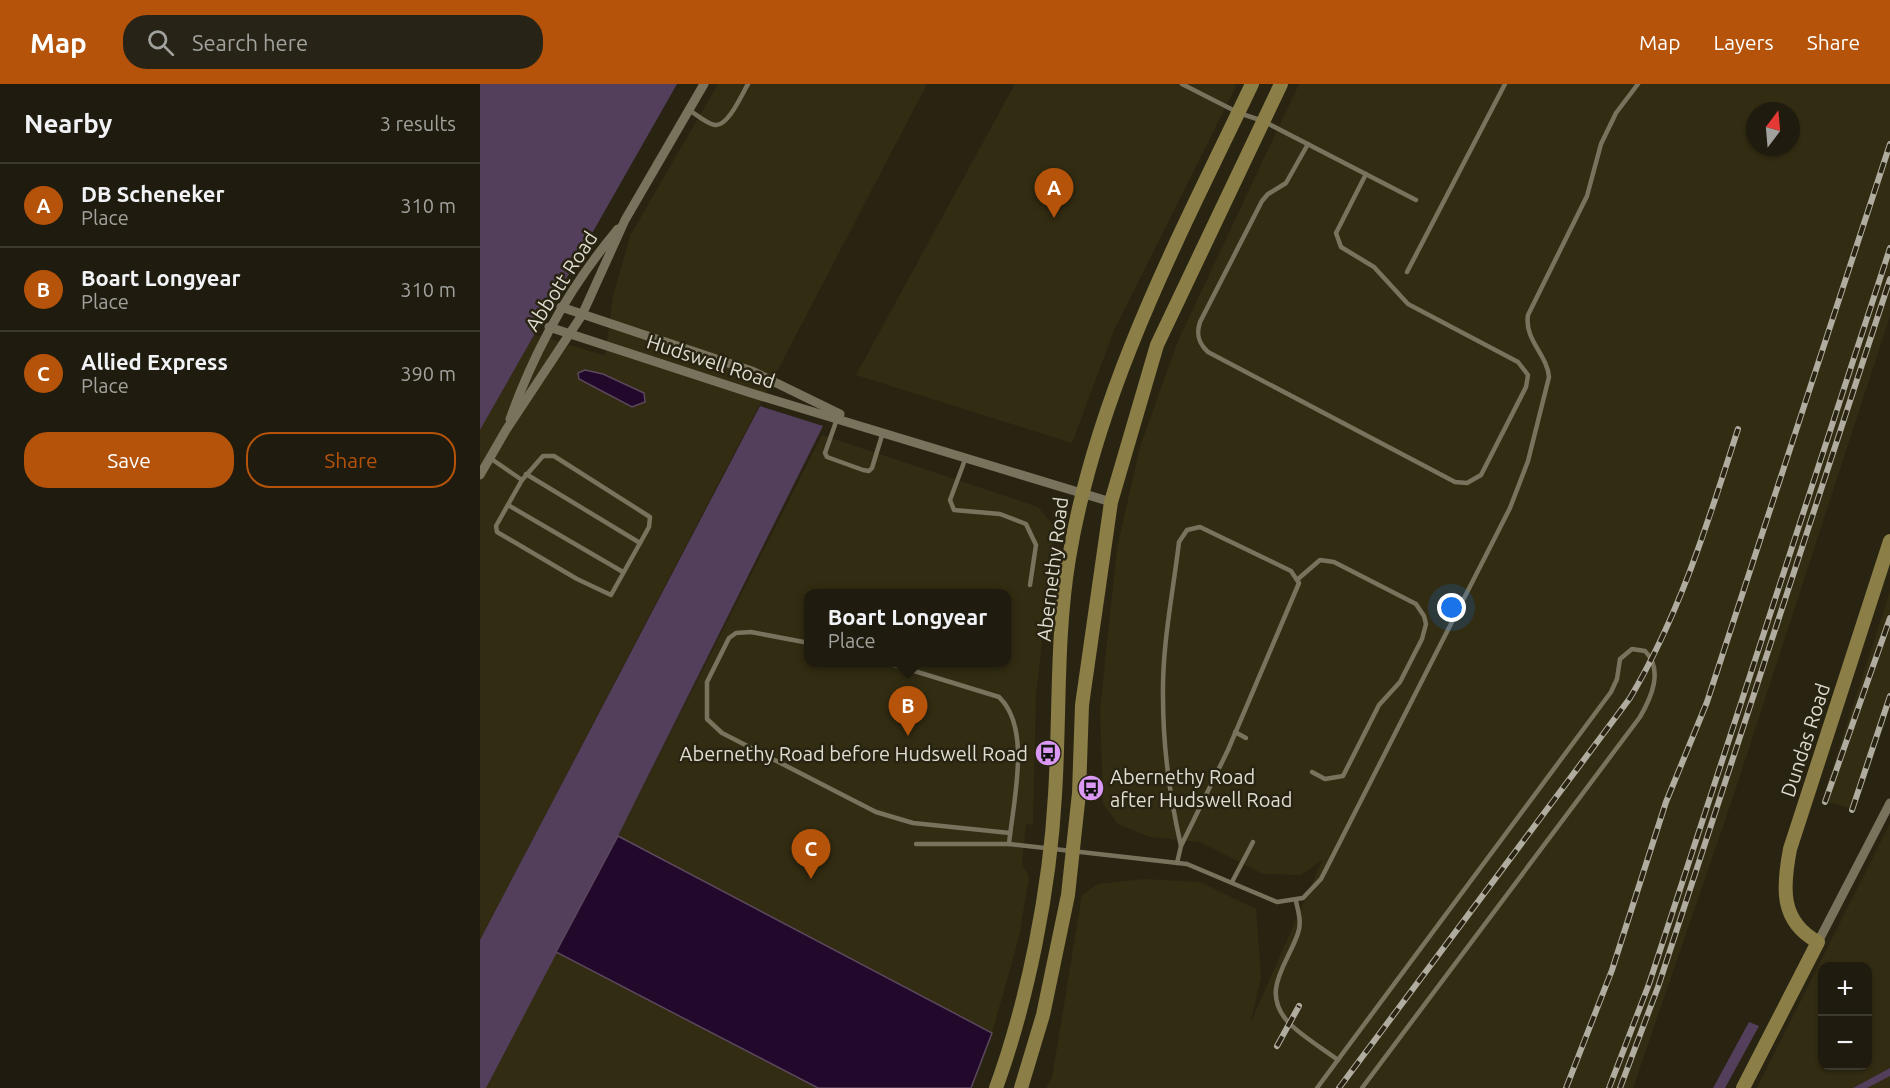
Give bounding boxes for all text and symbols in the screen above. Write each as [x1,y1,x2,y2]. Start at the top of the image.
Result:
search box [123,15,543,69]
icon: search [144,26,177,59]
text: Map [30,27,87,58]
text: Search here [192,30,308,55]
text: Map [1639,30,1680,54]
text: Layers [1713,30,1774,54]
text: Share [1807,30,1860,54]
north arrow [1746,102,1800,156]
text: Nearby [24,109,112,138]
text: 3 results [380,112,456,135]
pin: A [1034,168,1074,218]
text: DB Scheneker [81,181,225,206]
text: A [36,194,51,217]
text: 310 m [400,194,456,217]
text: Place [81,206,129,229]
street label: Abbott Road [520,227,602,335]
text: Boart Longyear [81,265,241,290]
text: B [37,278,50,301]
text: 310 m [400,278,456,301]
text: Place [81,290,129,313]
street label: Hudswell Road [644,329,778,393]
text: Allied Express [81,349,228,374]
text: C [37,362,50,385]
text: 390 m [400,362,456,385]
text: Place [81,374,129,397]
button: Save [24,432,234,488]
button: Share [246,432,456,488]
street label: Abernethy Road [1032,496,1072,642]
popup [804,589,1011,667]
your location [1437,593,1466,622]
text: Boart Longyear [828,604,987,629]
text: Place [828,629,876,652]
street label: Dundas Road [1776,680,1834,800]
pin: B [888,686,928,736]
bus stop icon: Abernethy Road before Hudswell Road [1033,738,1063,768]
place label: Abernethy Road before Hudswell Road [680,742,1028,765]
place label: Abernethy Road after Hudswell Road [1110,765,1292,811]
bus stop icon: Abernethy Road after Hudswell Road [1076,773,1106,803]
pin: C [792,830,830,879]
map controls [1818,962,1872,1070]
button: + [1818,962,1872,1016]
button: − [1818,1016,1872,1070]

